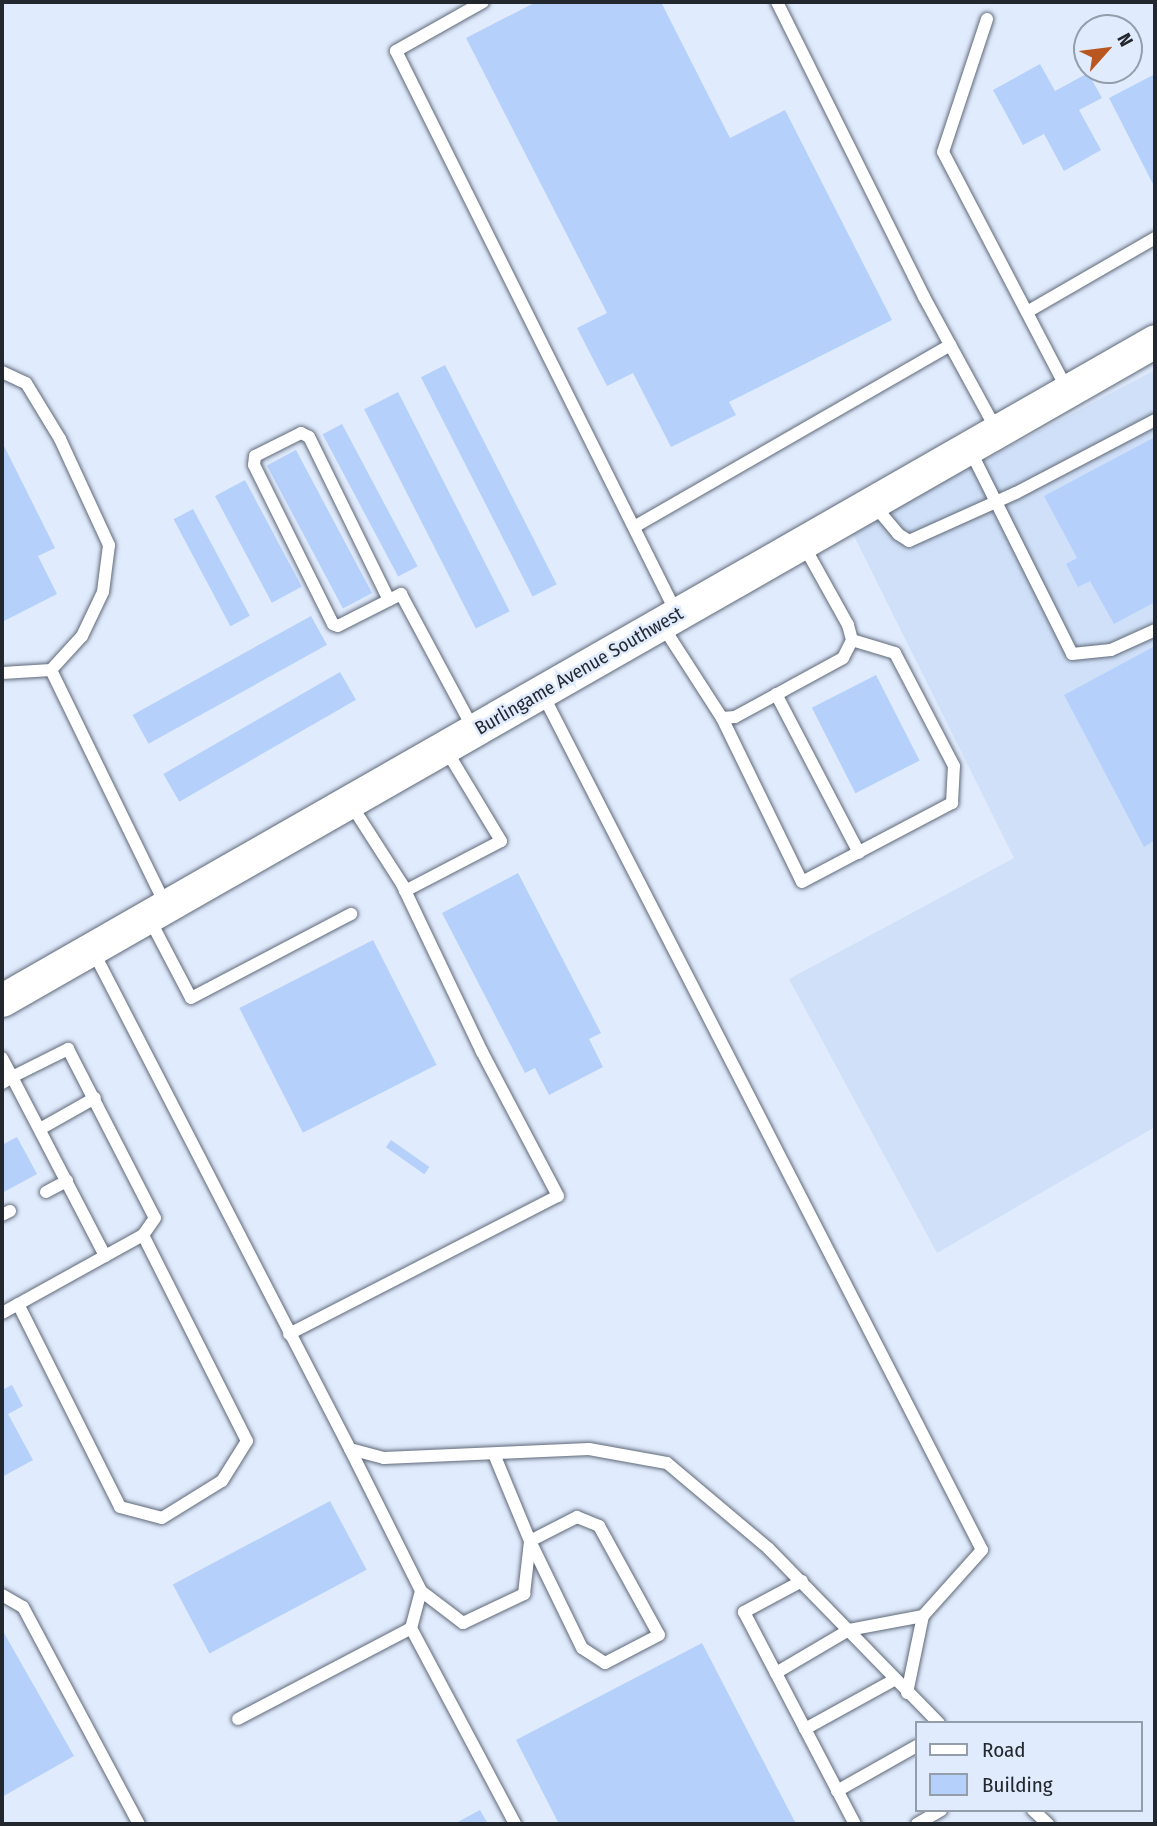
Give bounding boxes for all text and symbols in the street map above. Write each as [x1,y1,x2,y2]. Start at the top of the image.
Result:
north arrow [1073,14,1143,84]
text: N [1112,29,1138,50]
street label: Burlingame Avenue Southwest [471,602,687,740]
legend [916,1721,1143,1812]
text: Road [982,1737,1026,1763]
text: Building [982,1772,1053,1798]

